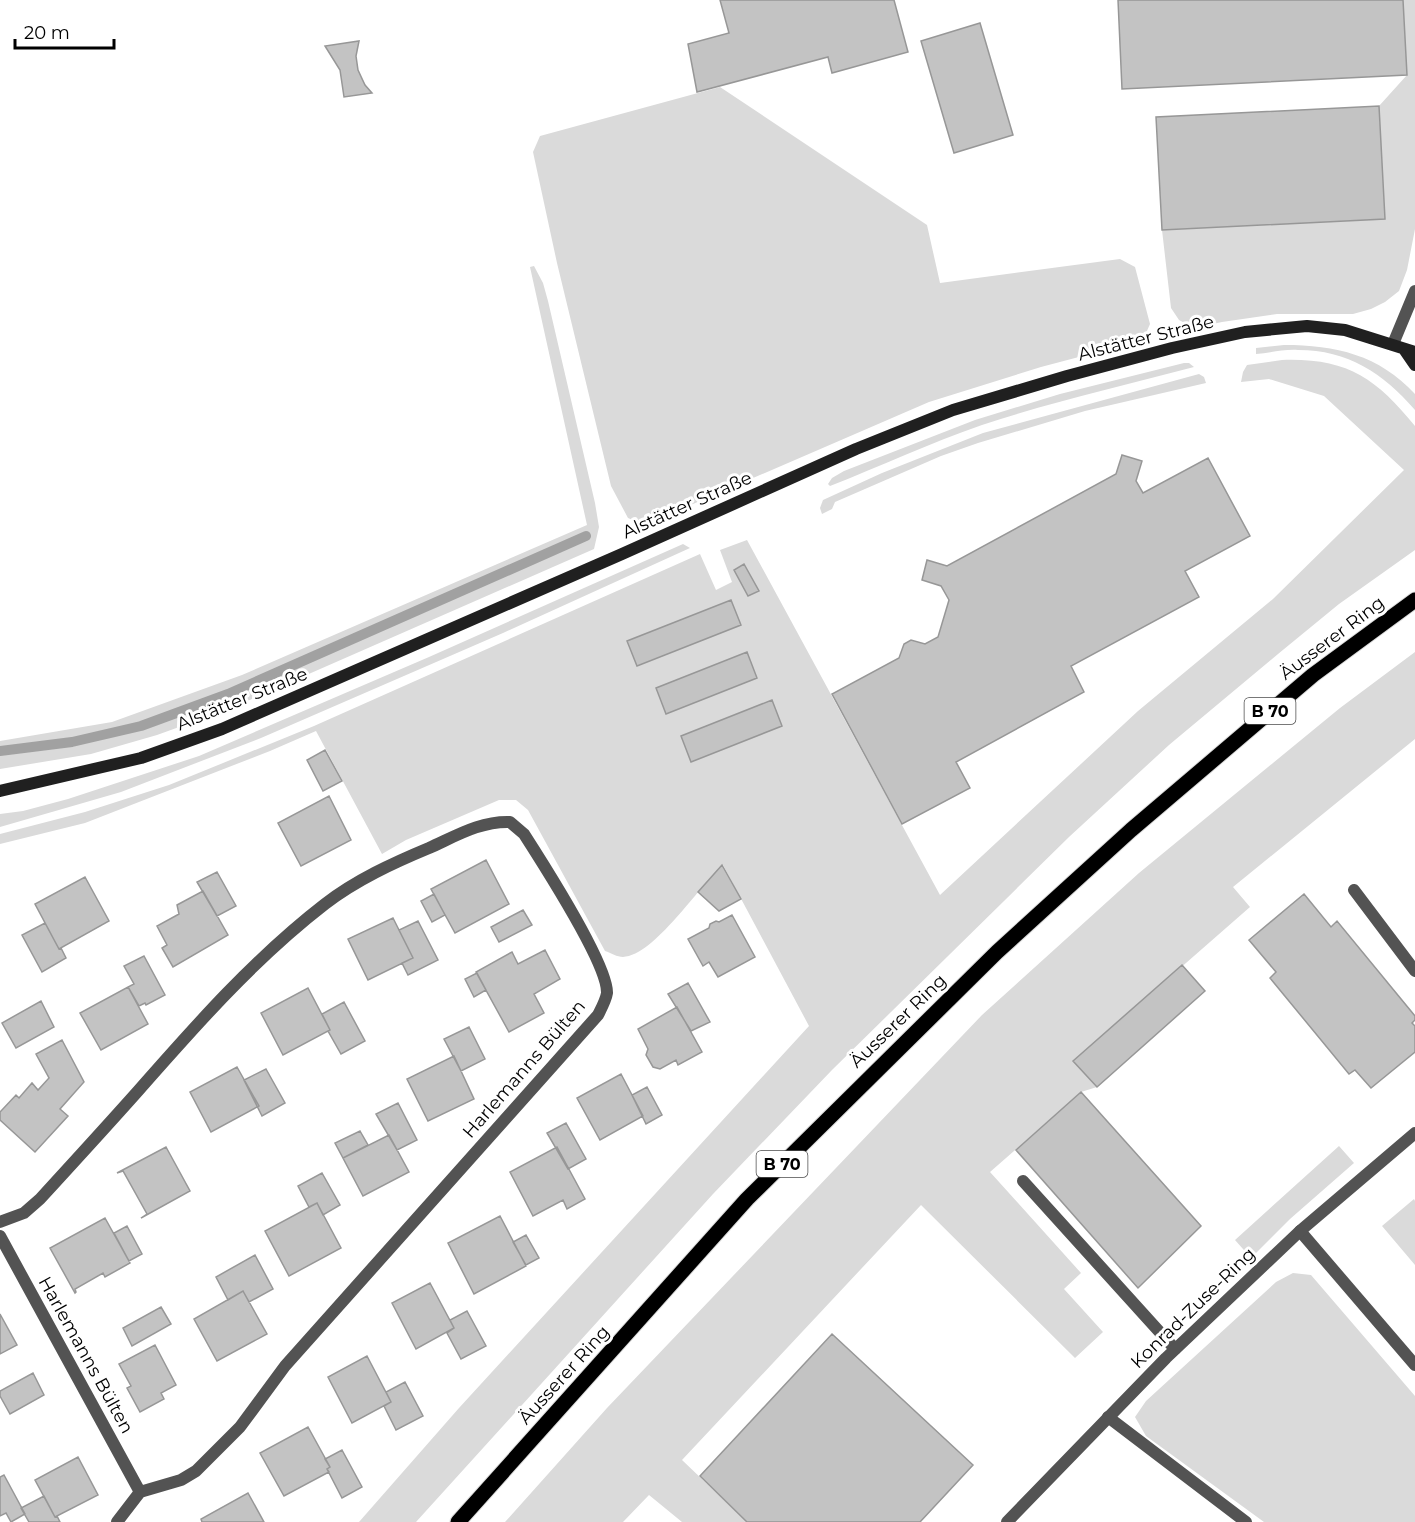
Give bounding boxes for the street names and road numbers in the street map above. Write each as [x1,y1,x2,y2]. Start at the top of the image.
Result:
street label: Alstätter Straße [1076,310,1216,366]
street label: Alstätter Straße [619,467,755,543]
street label: Äusserer Ring [1275,591,1389,685]
street label: Alstätter Straße [173,663,311,735]
road number: B 70 [1244,698,1296,724]
street label: Äusserer Ring [845,970,951,1072]
street label: Harlemanns Bülten [458,995,590,1143]
road number: B 70 [756,1151,808,1177]
street label: Konrad-Zuse-Ring [1126,1243,1260,1373]
street label: Harlemanns Bülten [34,1273,138,1437]
street label: Äusserer Ring [514,1321,614,1429]

